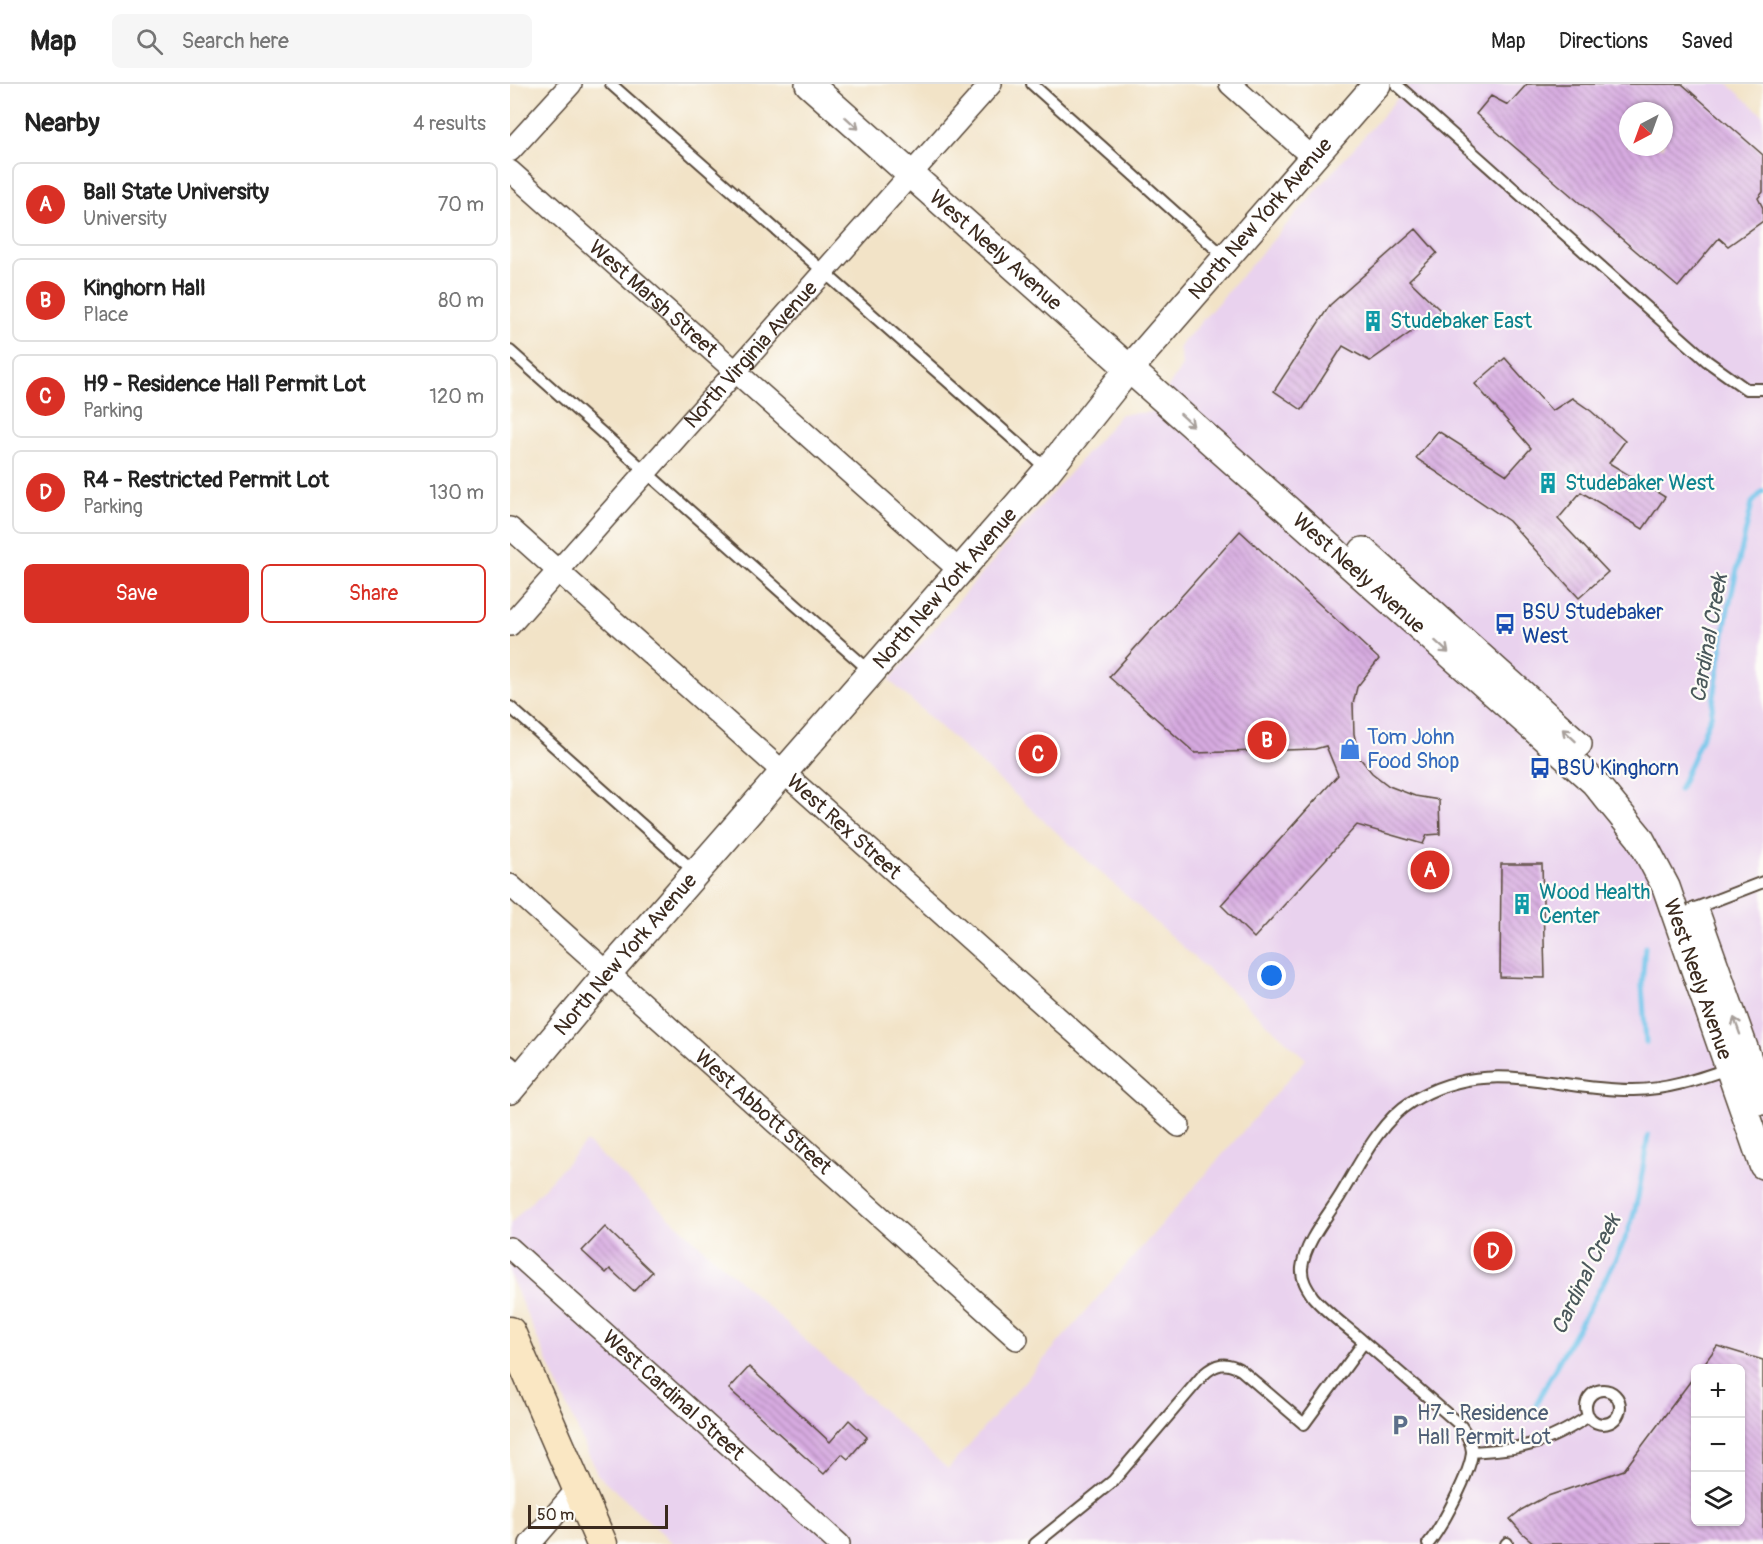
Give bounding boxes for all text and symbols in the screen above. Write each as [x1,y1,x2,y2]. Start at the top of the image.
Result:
search box [112,14,532,68]
text: Map [30,24,76,59]
icon: search [133,25,166,58]
text: Search here [181,27,289,55]
text: Map [1491,28,1526,55]
text: Directions [1559,28,1648,55]
text: Saved [1681,28,1733,55]
north arrow [1619,102,1673,156]
text: Nearby [24,107,100,139]
text: 4 results [413,111,486,136]
one-way arrow [844,116,859,130]
street label: North New York Avenue [1183,132,1339,306]
text: Ball State University [83,178,269,206]
street label: West Neely Avenue [923,184,1068,317]
text: A [39,192,52,217]
text: 70 m [438,192,484,217]
text: University [83,206,167,231]
street label: West Marsh Street [583,234,724,364]
text: Kinghorn Hall [83,274,206,302]
street label: North Virginia Avenue [678,275,824,434]
text: B [40,288,51,313]
text: 80 m [438,288,484,313]
text: Place [83,302,128,327]
place label: Studebaker East [1390,308,1532,335]
building icon: Studebaker East [1361,309,1385,333]
text: H9 - Residence Hall Permit Lot [83,370,366,398]
text: C [39,384,52,409]
text: 120 m [429,384,484,409]
text: Parking [83,398,143,423]
one-way arrow [1179,413,1194,427]
text: R4 - Restricted Permit Lot [83,466,329,494]
place label: Studebaker West [1565,470,1715,497]
building icon: Studebaker West [1536,471,1560,495]
text: D [39,480,52,505]
text: 130 m [429,480,484,505]
text: Parking [83,494,143,519]
street label: North New York Avenue [867,501,1024,675]
street label: West Neely Avenue [1287,507,1431,640]
button: Save [24,564,249,623]
button: Share [261,564,486,623]
water label: Cardinal Creek [1684,570,1734,705]
place label: BSU Studebaker West [1522,599,1664,650]
bus stop icon: BSU Studebaker West [1493,612,1517,636]
one-way arrow [1434,640,1449,654]
pin: B [1248,718,1287,762]
place label: Tom John Food Shop [1367,724,1460,775]
one-way arrow [1561,728,1576,742]
pin: C [1018,732,1058,776]
shop icon: Tom John Food Shop [1338,737,1362,761]
place label: BSU Kinghorn [1557,755,1679,782]
bus stop icon: BSU Kinghorn [1528,756,1552,780]
street label: West Rex Street [781,768,907,886]
pin: A [1410,848,1450,892]
street label: North New York Avenue [548,867,704,1042]
place label: Wood Health Center [1539,879,1650,930]
building icon: Wood Health Center [1510,892,1534,916]
street label: West Neely Avenue [1657,895,1738,1064]
your location [1257,961,1286,990]
one-way arrow [1731,1017,1742,1036]
street label: West Abbott Street [689,1044,837,1181]
water label: Cardinal Creek [1545,1208,1628,1339]
pin: D [1474,1228,1512,1274]
street label: West Cardinal Street [596,1324,750,1467]
map controls [1691,1364,1745,1526]
button: + [1691,1364,1745,1418]
place label: H7 - Residence Hall Permit Lot [1417,1400,1552,1451]
parking icon: H7 - Residence Hall Permit Lot [1388,1413,1412,1437]
button: − [1691,1418,1745,1472]
button: layers [1691,1472,1745,1526]
scale bar [528,1502,668,1530]
text: 50 m [537,1505,574,1525]

